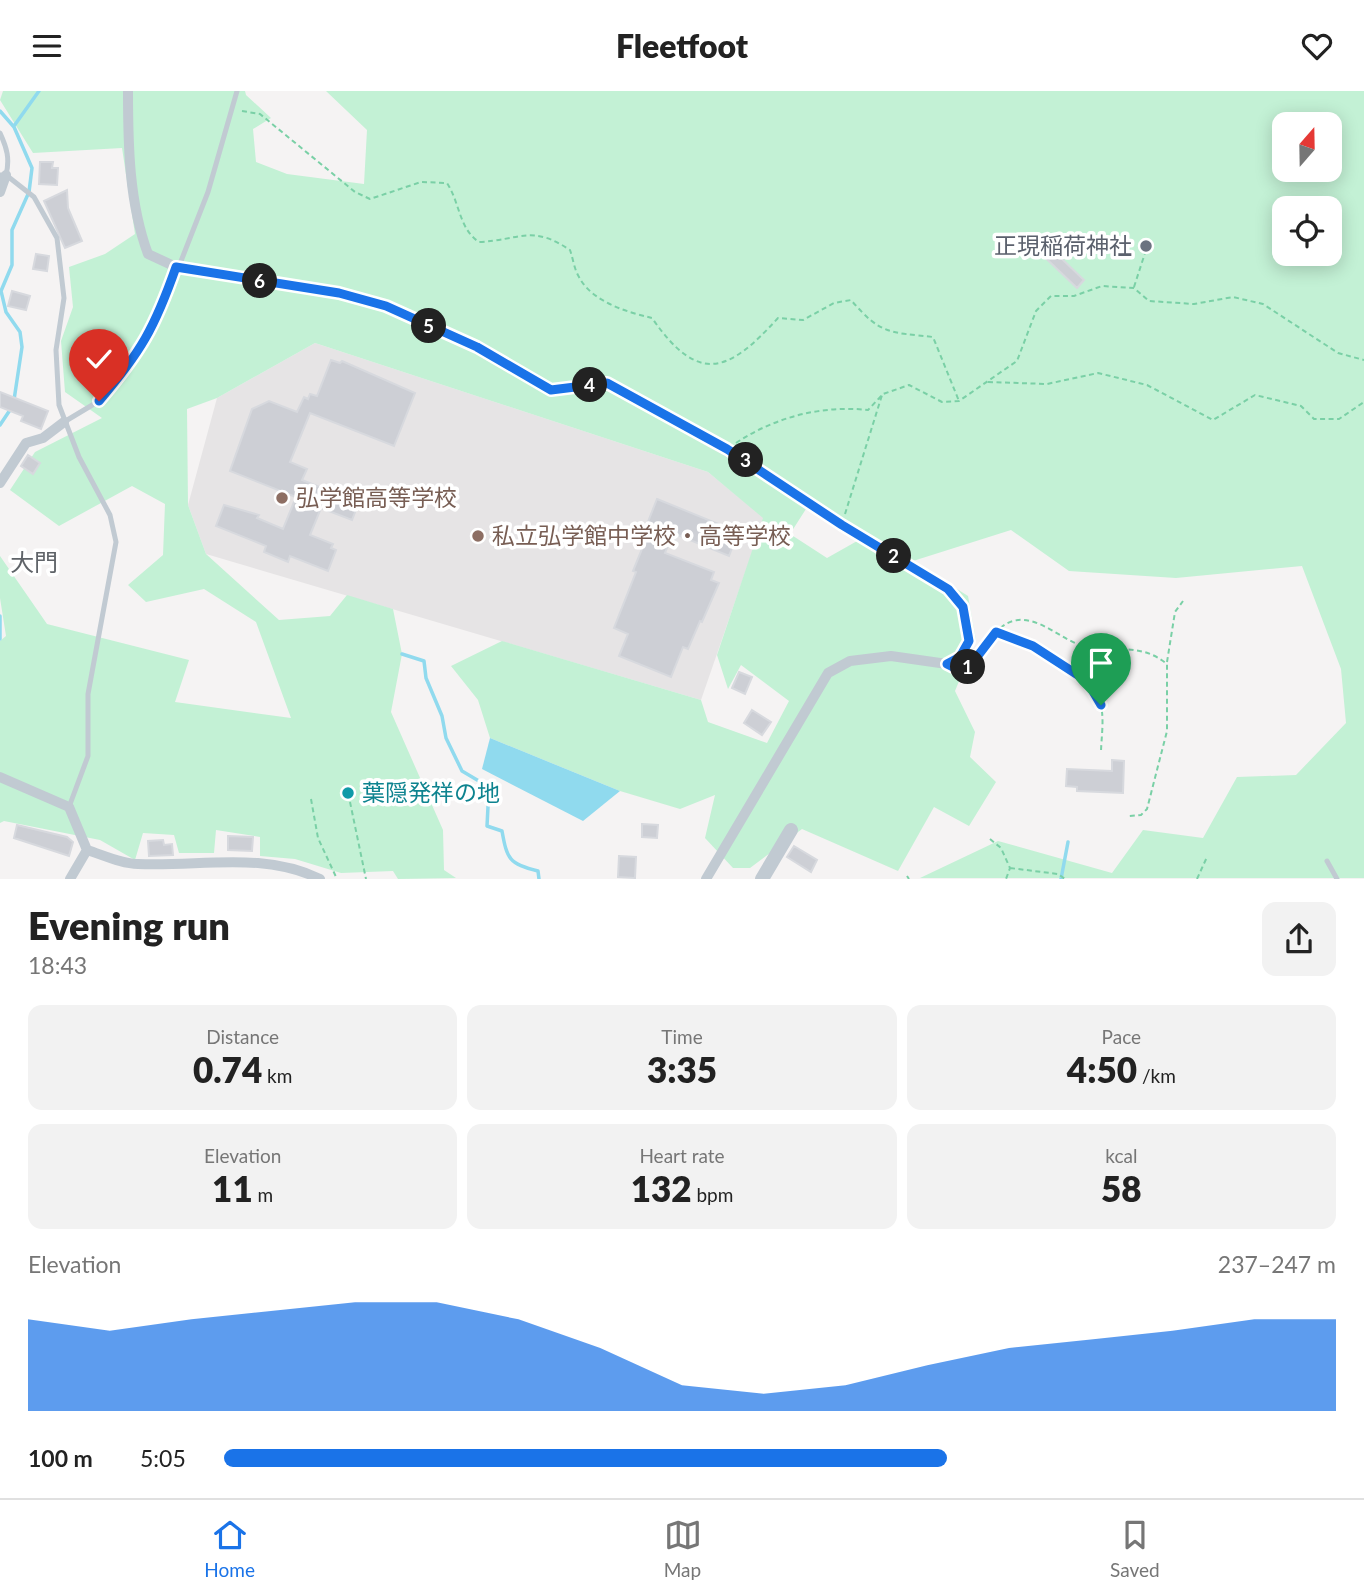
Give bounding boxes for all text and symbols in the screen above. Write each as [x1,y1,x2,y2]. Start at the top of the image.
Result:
text: Fleetfoot [616,26,748,65]
icon: menu [28,27,66,65]
icon: heart [1298,27,1336,65]
north arrow [1272,112,1342,182]
map controls [1272,112,1342,266]
button: locate [1272,196,1342,266]
place label: 正現稲荷神社 [994,231,1132,259]
marker: 正現稲荷神社 [1138,238,1154,254]
pin: 6 [243,263,278,299]
text: 6 [254,269,265,292]
pin: 5 [412,309,446,343]
text: 5 [423,314,434,337]
pin [69,329,129,401]
icon: check [80,340,118,378]
pin: 4 [572,367,608,403]
text: 4 [584,373,595,396]
pin: 3 [728,443,764,477]
text: 3 [740,448,751,471]
place label: 弘学館高等学校 [296,483,457,511]
marker: 弘学館高等学校 [274,490,290,506]
place label: 私立弘学館中学校・高等学校 [492,521,791,549]
marker: 私立弘学館中学校・高等学校 [470,528,486,544]
pin: 2 [876,539,912,573]
text: 2 [888,544,899,567]
district label: 大門 [10,547,58,576]
pin [1071,633,1131,705]
icon: arrive [1082,644,1120,682]
pin: 1 [950,649,986,685]
text: 1 [962,655,973,678]
place label: 葉隠発祥の地 [362,778,500,806]
marker: 葉隠発祥の地 [340,785,356,801]
text: Evening run [28,902,230,948]
button: share [1262,902,1336,976]
text: 18:43 [28,951,87,979]
text: Distance [206,1025,279,1048]
text: Time [661,1025,703,1048]
text: Pace [1102,1025,1141,1048]
text: 0.74 [193,1048,262,1090]
text: 3:35 [647,1048,717,1090]
text: 4:50 [1067,1048,1137,1090]
text: km [262,1064,292,1087]
text: /km [1137,1064,1176,1087]
text: Elevation [204,1144,281,1167]
text: Heart rate [639,1144,725,1167]
text: kcal [1105,1144,1137,1167]
text: 11 [212,1167,253,1209]
text: 132 [631,1167,692,1209]
text: 58 [1101,1167,1142,1209]
text: m [253,1183,273,1206]
text: bpm [692,1183,733,1206]
text: Elevation [28,1250,121,1278]
text: 237–247 m [1218,1250,1336,1278]
text: 100 m [28,1444,93,1472]
text: 5:05 [140,1444,186,1472]
tab: Home [204,1516,255,1581]
tab: Map [664,1516,702,1581]
tab: Saved [1110,1516,1160,1581]

